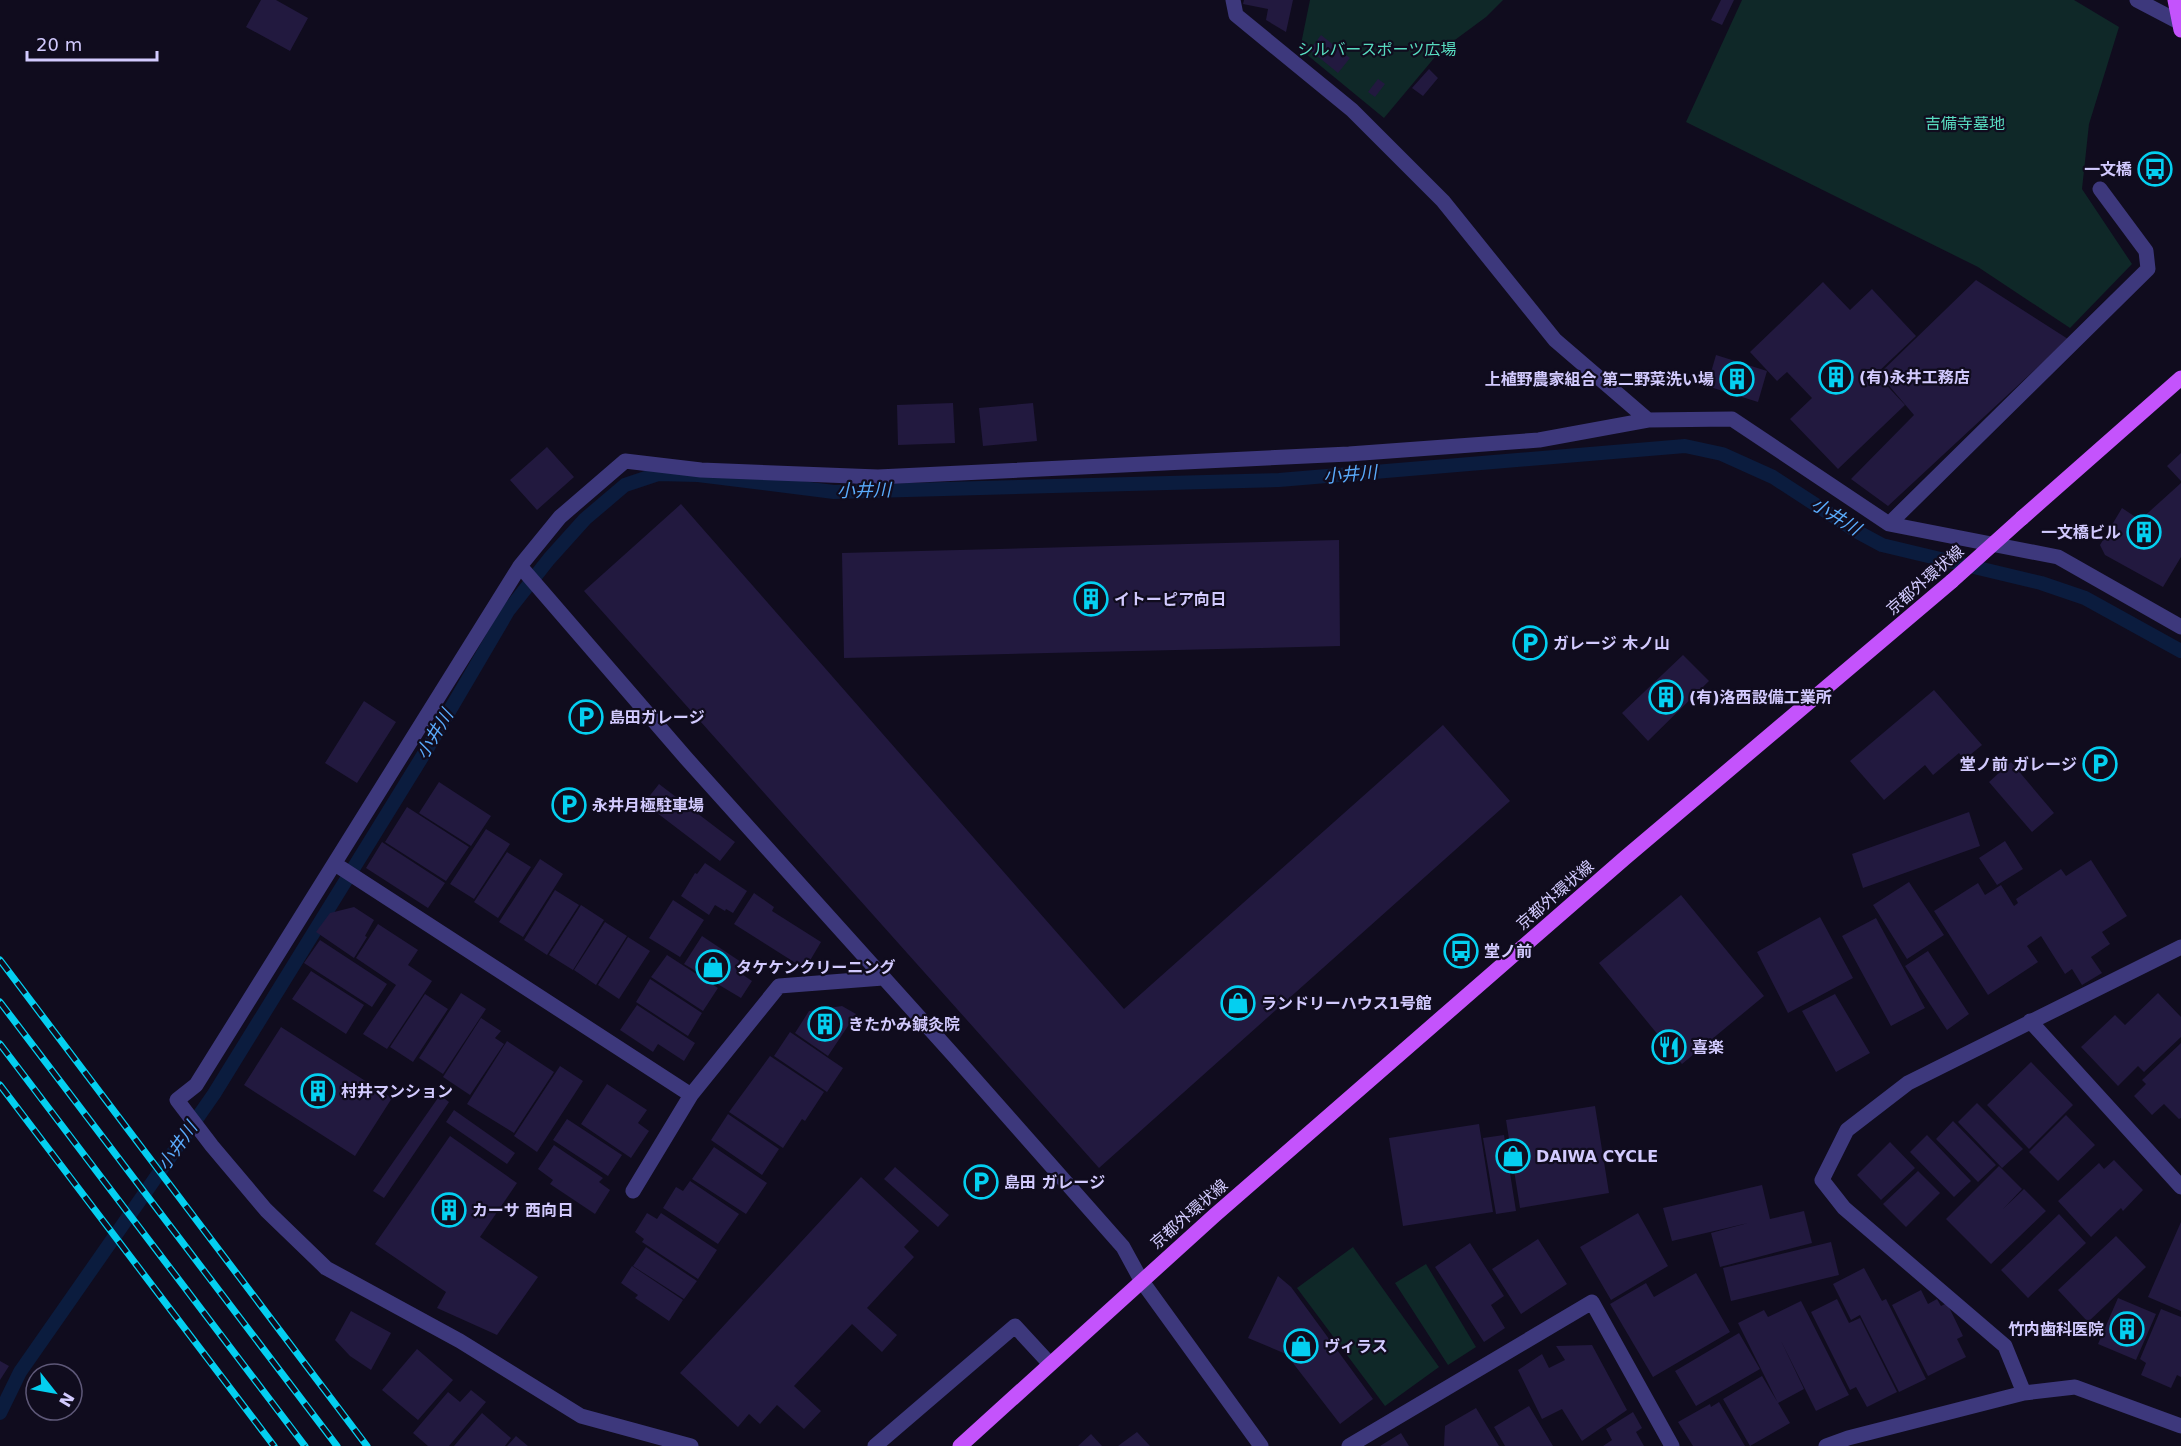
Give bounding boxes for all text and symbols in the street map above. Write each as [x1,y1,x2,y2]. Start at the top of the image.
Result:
scale bar [27,24,158,62]
text: 20 m [36,34,82,55]
park label: シルバースポーツ広場 [1298,40,1456,59]
park label: 吉備寺墓地 [1925,114,2005,133]
bus stop icon: 一文橋 [2137,151,2173,187]
place label: 一文橋 [2084,160,2132,179]
building icon: (有)永井工務店 [1818,359,1854,395]
building icon: 上植野農家組合 第二野菜洗い場 [1719,361,1755,397]
place label: (有)永井工務店 [1859,368,1970,387]
place label: 上植野農家組合 第二野菜洗い場 [1484,370,1714,389]
water label: 小井川 [1322,461,1380,487]
water label: 小井川 [837,479,893,501]
water label: 小井川 [1808,493,1866,540]
building icon: 一文橋ビル [2126,514,2162,550]
place label: 一文橋ビル [2041,523,2121,542]
street label: 京都外環状線 [1883,541,1967,619]
building icon: イトーピア向日 [1073,581,1109,617]
place label: イトーピア向日 [1114,590,1226,609]
parking icon: ガレージ 木ノ山 [1512,625,1548,661]
place label: ガレージ 木ノ山 [1553,634,1670,653]
building icon: (有)洛西設備工業所 [1648,679,1684,715]
place label: (有)洛西設備工業所 [1689,688,1832,707]
parking icon: 島田ガレージ [568,699,604,735]
water label: 小井川 [411,704,458,763]
place label: 島田ガレージ [609,708,705,727]
parking icon: 堂ノ前 ガレージ [2082,746,2118,782]
place label: 堂ノ前 ガレージ [1960,755,2077,774]
parking icon: 永井月極駐車場 [551,787,587,823]
place label: 永井月極駐車場 [592,796,704,815]
street label: 京都外環状線 [1513,856,1597,934]
bus stop icon: 堂ノ前 [1443,933,1479,969]
place label: 堂ノ前 [1484,942,1532,961]
shop icon: タケケンクリーニング [695,949,731,985]
place label: タケケンクリーニング [736,958,896,977]
shop icon: ランドリーハウス1号館 [1220,985,1256,1021]
place label: ランドリーハウス1号館 [1261,994,1432,1013]
building icon: きたかみ鍼灸院 [807,1006,843,1042]
place label: きたかみ鍼灸院 [848,1015,960,1034]
restaurant icon: 喜楽 [1651,1029,1687,1065]
place label: 喜楽 [1692,1038,1724,1057]
building icon: 村井マンション [300,1073,336,1109]
place label: 村井マンション [341,1082,453,1101]
water label: 小井川 [153,1116,202,1174]
shop icon: DAIWA CYCLE [1495,1138,1531,1174]
place label: DAIWA CYCLE [1536,1147,1658,1166]
parking icon: 島田 ガレージ [963,1164,999,1200]
place label: 島田 ガレージ [1004,1173,1105,1192]
street label: 京都外環状線 [1147,1175,1231,1253]
building icon: カーサ 西向日 [431,1192,467,1228]
place label: カーサ 西向日 [472,1201,573,1220]
building icon: 竹内歯科医院 [2109,1311,2145,1347]
place label: 竹内歯科医院 [2008,1320,2104,1339]
shop icon: ヴィラス [1283,1328,1319,1364]
place label: ヴィラス [1324,1337,1388,1356]
north arrow [24,1362,84,1422]
text: N [55,1389,78,1410]

